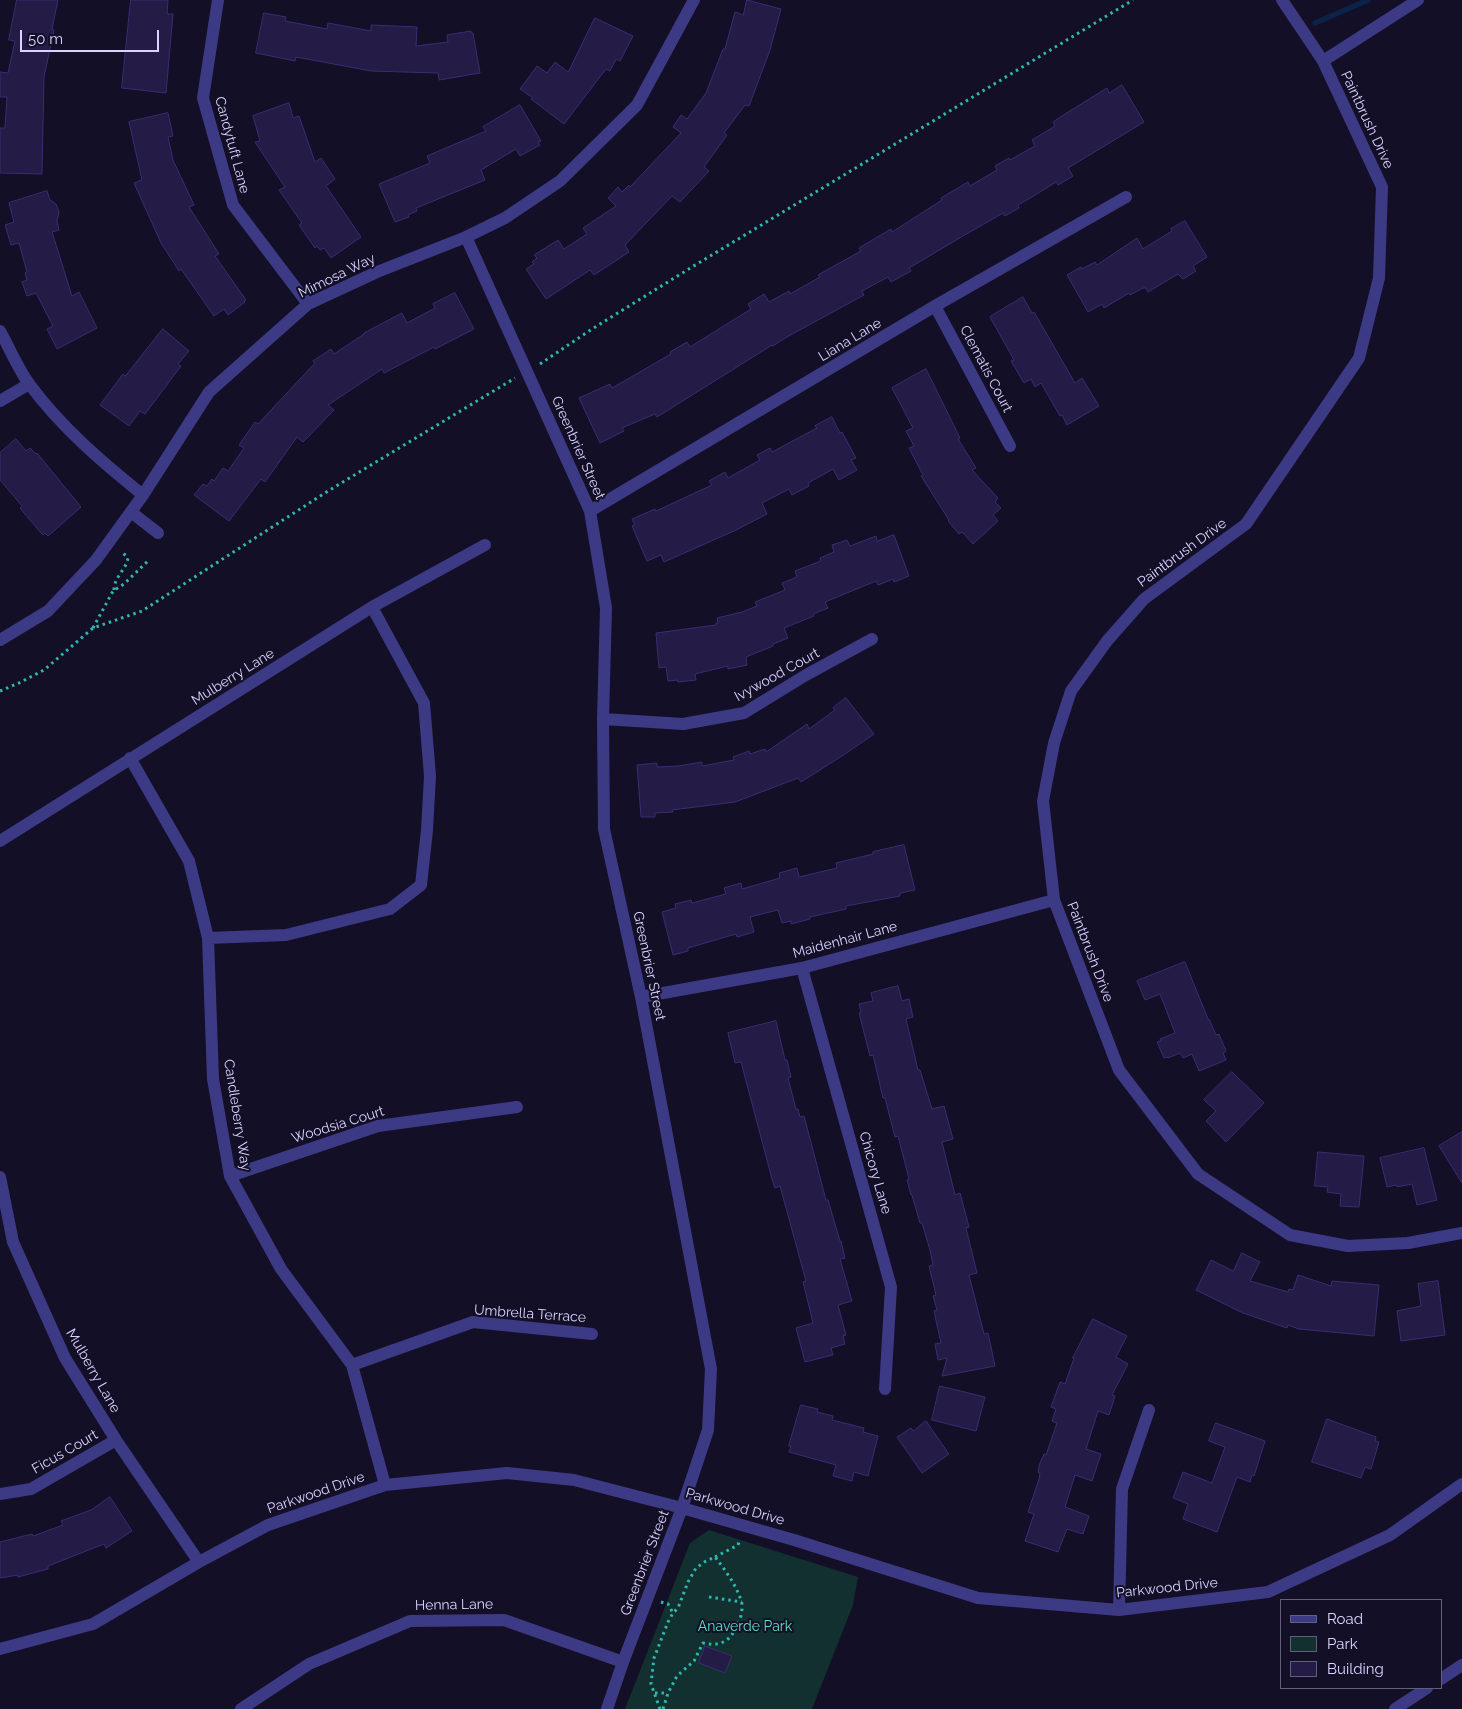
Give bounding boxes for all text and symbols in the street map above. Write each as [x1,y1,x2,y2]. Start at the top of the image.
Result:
scale bar [22,20,161,52]
text: 50 m [28,30,63,48]
street label: Paintbrush Drive [1337,68,1397,172]
street label: Candytuft Lane [211,95,253,195]
street label: Mimosa Way [296,250,378,302]
street label: Liana Lane [816,315,884,365]
street label: Clematis Court [956,323,1016,415]
street label: Greenbrier Street [548,394,608,502]
street label: Paintbrush Drive [1134,515,1230,591]
street label: Mulberry Lane [189,645,277,709]
street label: Ivywood Court [732,645,822,705]
street label: Paintbrush Drive [1063,900,1117,1004]
street label: Greenbrier Street [629,910,669,1022]
street label: Maidenhair Lane [791,918,899,962]
street label: Candleberry Way [220,1058,254,1172]
street label: Woodsia Court [290,1103,386,1147]
street label: Chicory Lane [855,1130,895,1216]
street label: Umbrella Terrace [473,1302,587,1326]
street label: Mulberry Lane [62,1326,124,1416]
street label: Ficus Court [29,1426,101,1478]
street label: Parkwood Drive [265,1468,367,1518]
street label: Parkwood Drive [684,1485,786,1529]
street label: Greenbrier Street [617,1508,673,1618]
street label: Parkwood Drive [1115,1574,1219,1602]
street label: Henna Lane [415,1596,493,1614]
legend [1280,1599,1442,1689]
text: Road [1327,1610,1363,1628]
park label: Anaverde Park [698,1619,792,1635]
text: Park [1327,1635,1358,1653]
text: Building [1327,1660,1384,1678]

